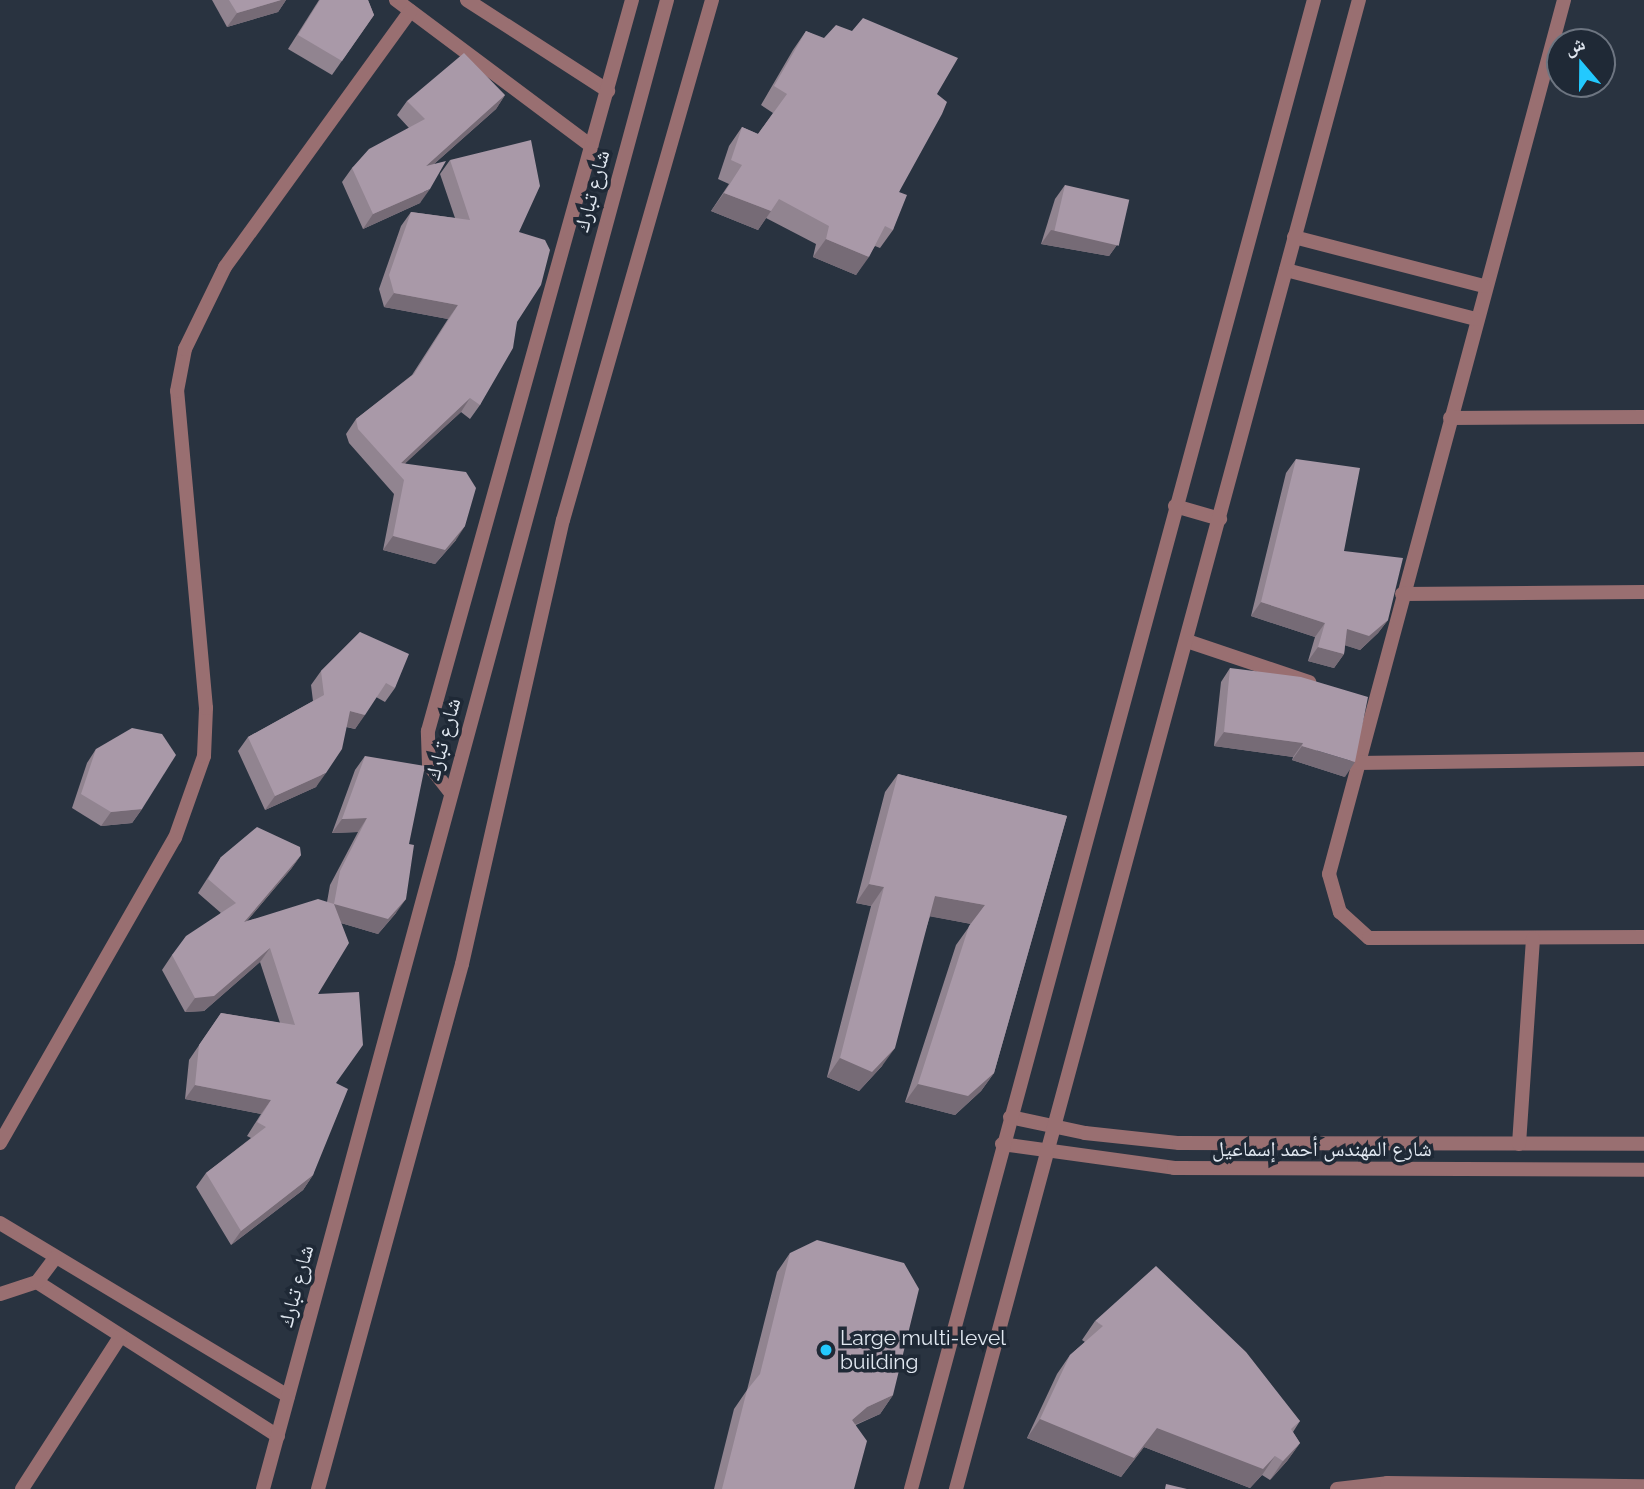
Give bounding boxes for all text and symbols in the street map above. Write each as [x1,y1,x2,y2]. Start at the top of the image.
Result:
north arrow [1546,28,1616,98]
text: ش [1561,31,1588,59]
street label: شارع تبارك [569,147,615,235]
street label: شارع تبارك [420,695,466,783]
street label: شارع المهندس أحمد إسماعيل [1212,1136,1432,1162]
street label: شارع تبارك [273,1242,319,1330]
place label: Large multi-level building [840,1325,1006,1375]
marker: Large multi-level building [818,1342,834,1358]

